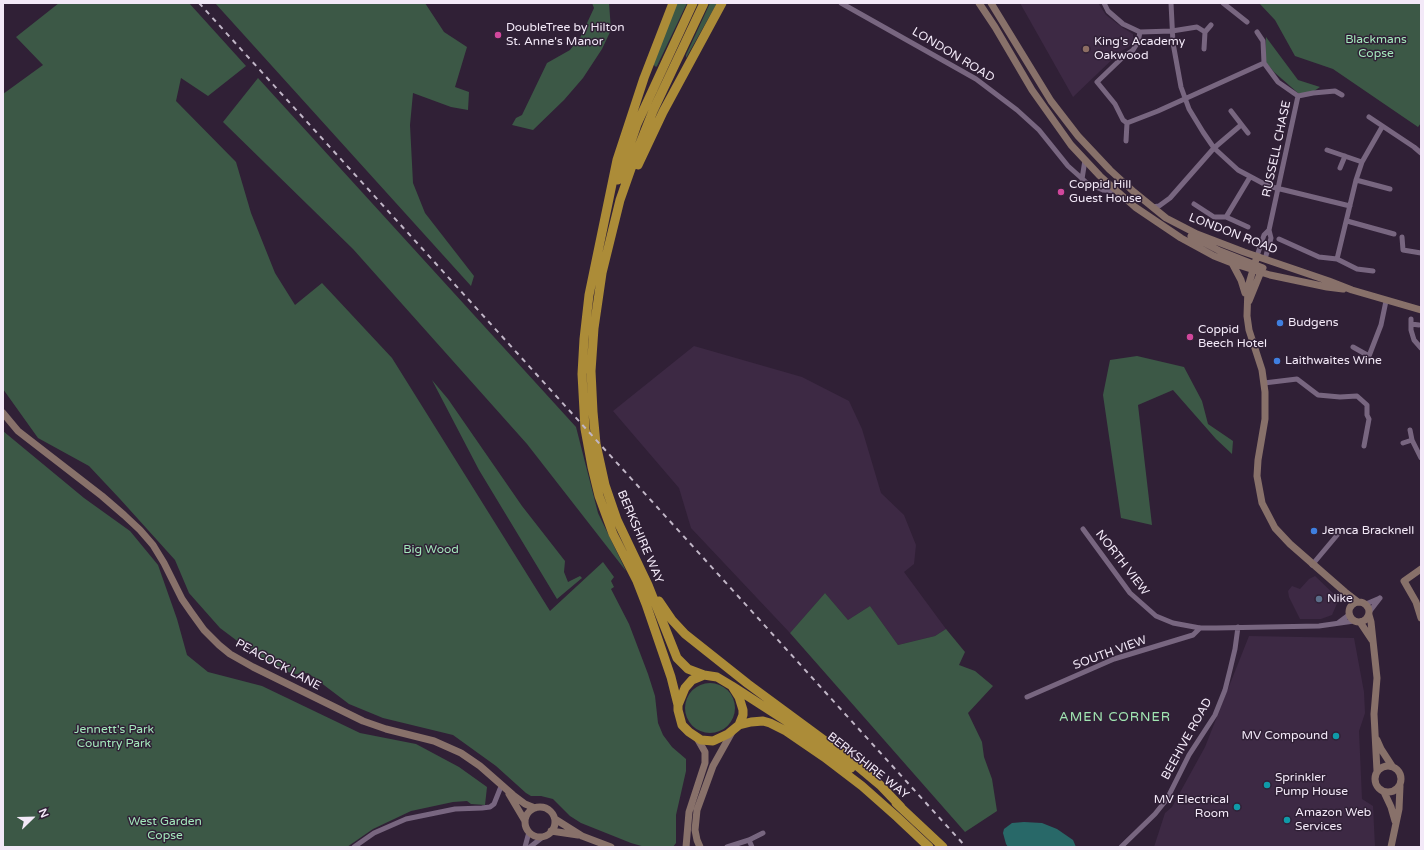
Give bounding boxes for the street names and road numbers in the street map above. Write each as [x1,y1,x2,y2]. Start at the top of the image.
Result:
street label: LONDON ROAD [909,25,997,85]
street label: RUSSELL CHASE [1260,99,1294,199]
street label: LONDON ROAD [1187,210,1279,258]
street label: BERKSHIRE WAY [614,488,666,586]
street label: NORTH VIEW [1092,527,1152,599]
street label: SOUTH VIEW [1071,633,1149,673]
street label: PEACOCK LANE [233,636,323,694]
street label: BEEHIVE ROAD [1159,696,1215,782]
street label: BERKSHIRE WAY [824,730,912,802]

